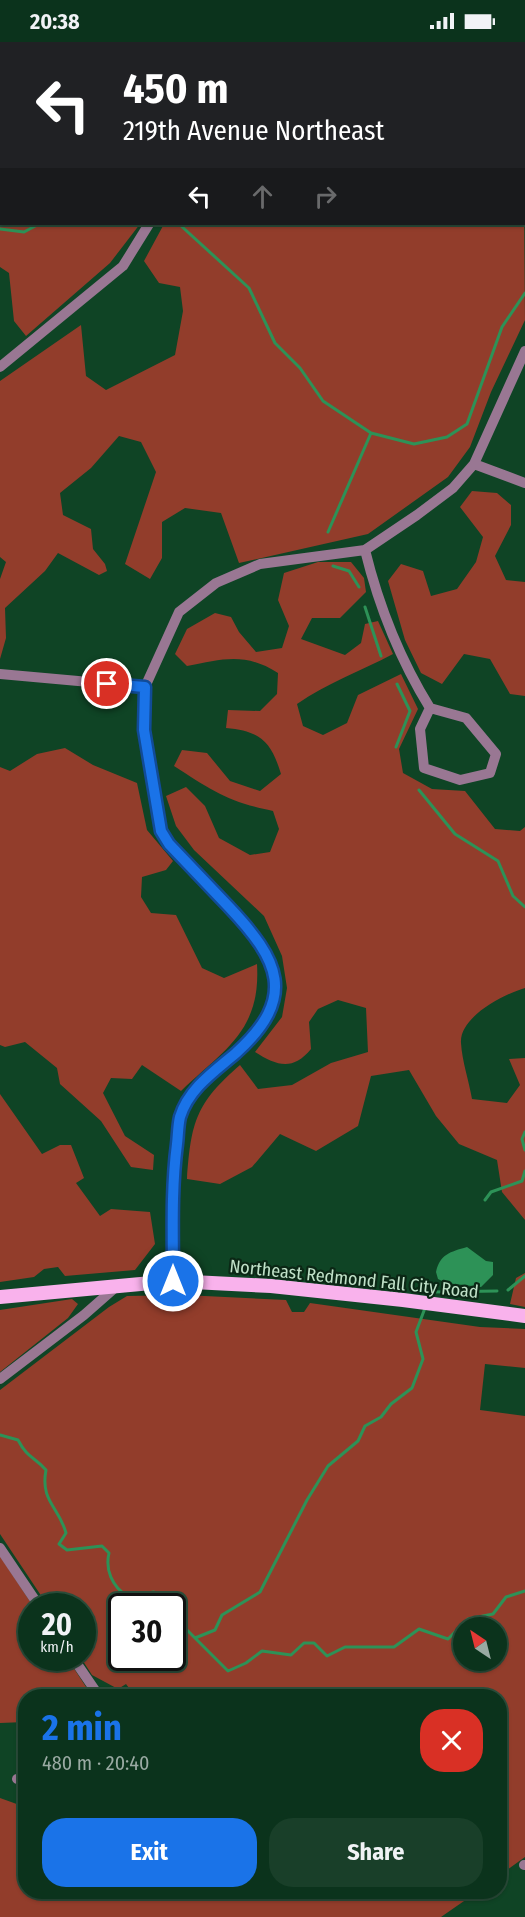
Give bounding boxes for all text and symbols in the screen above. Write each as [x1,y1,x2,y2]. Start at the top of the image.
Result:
text: 20:38 [30,8,80,35]
text: 450 m [123,64,229,114]
icon: left [24,66,102,144]
text: 219th Avenue Northeast [123,115,384,147]
icon: left [183,180,216,213]
icon: ahead [246,180,279,213]
icon: right [309,180,342,213]
pin [81,658,132,709]
icon: arrive [90,667,123,700]
position arrow [141,1249,205,1313]
street label: Northeast Redmond Fall City Road [228,1255,480,1303]
speed limit sign: 30 [108,1593,186,1671]
text: 20 [42,1607,72,1643]
north arrow [453,1617,507,1671]
map controls [453,1617,507,1671]
text: km/h [40,1638,74,1656]
text: 2 min [42,1706,122,1750]
button: close [420,1709,483,1772]
text: 480 m · 20:40 [42,1751,149,1775]
button: Exit [42,1818,257,1887]
button: Share [269,1818,483,1887]

